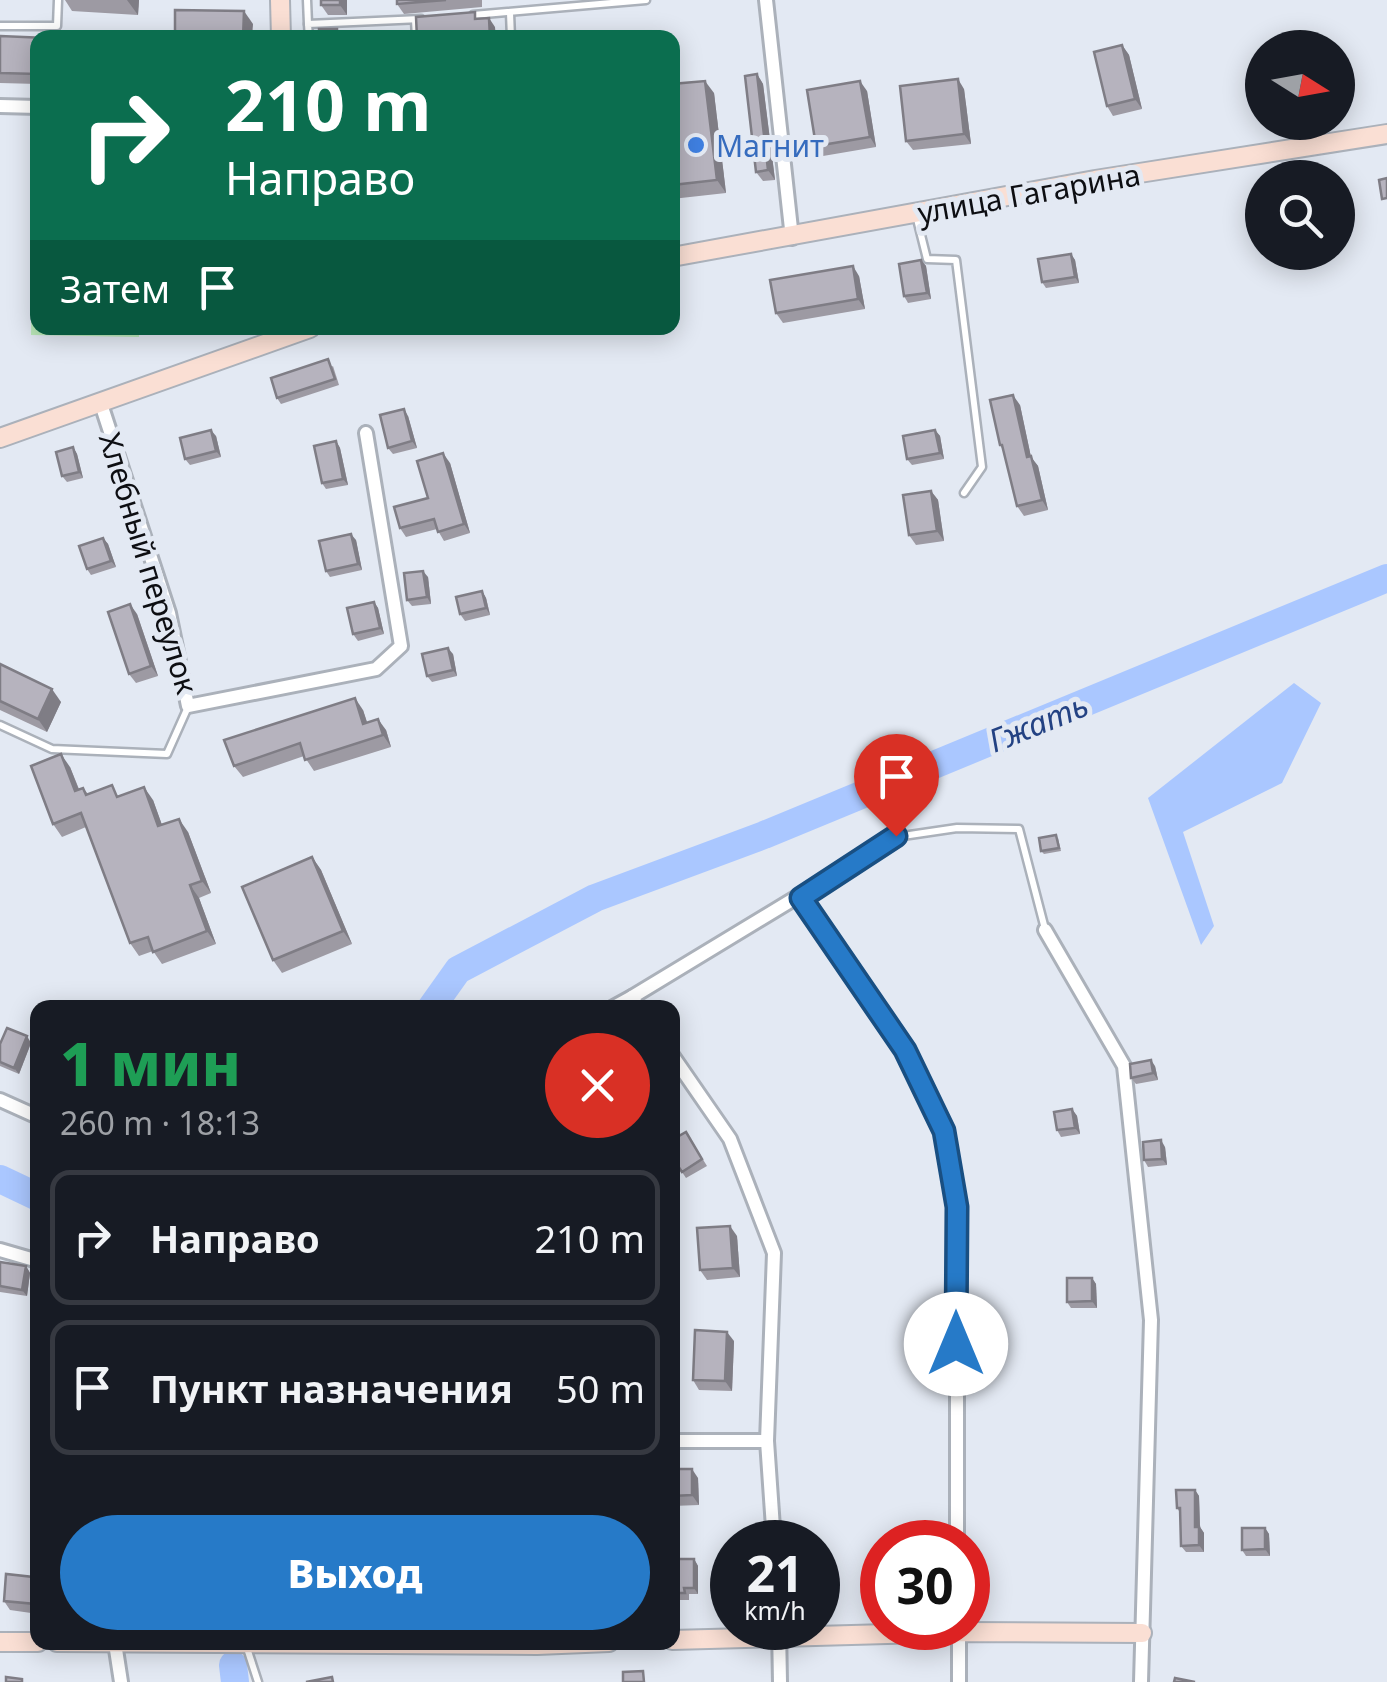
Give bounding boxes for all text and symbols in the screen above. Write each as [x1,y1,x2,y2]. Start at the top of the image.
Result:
north arrow [1245,30,1355,140]
map controls [1245,30,1355,270]
text: 210 m [225,56,432,152]
icon: right [60,70,190,200]
place label: Магнит [716,125,824,166]
marker: Магнит [685,134,707,156]
text: Направо [225,147,415,208]
street label: улица Гагарина [914,153,1144,233]
button: search [1245,160,1355,270]
icon: arrive [190,260,245,315]
text: Затем [60,262,170,314]
street label: Хлебный переулок [90,427,208,699]
water label: Гжать [982,683,1094,761]
pin [854,734,939,837]
icon: arrive [869,749,924,804]
text: 1 мин [60,1022,241,1104]
button: close [545,1033,650,1138]
text: 260 m · 18:13 [60,1101,260,1144]
icon: right [65,1210,120,1265]
text: Направо [150,1212,320,1264]
text: 210 m [534,1212,645,1264]
position arrow [904,1292,1008,1396]
icon: arrive [65,1360,120,1415]
text: Пункт назначения [150,1362,513,1414]
text: 50 m [556,1362,645,1414]
button: Выход [60,1515,650,1630]
speed limit sign: 30 [860,1520,990,1650]
text: 21 [746,1539,804,1607]
text: km/h [744,1593,806,1627]

